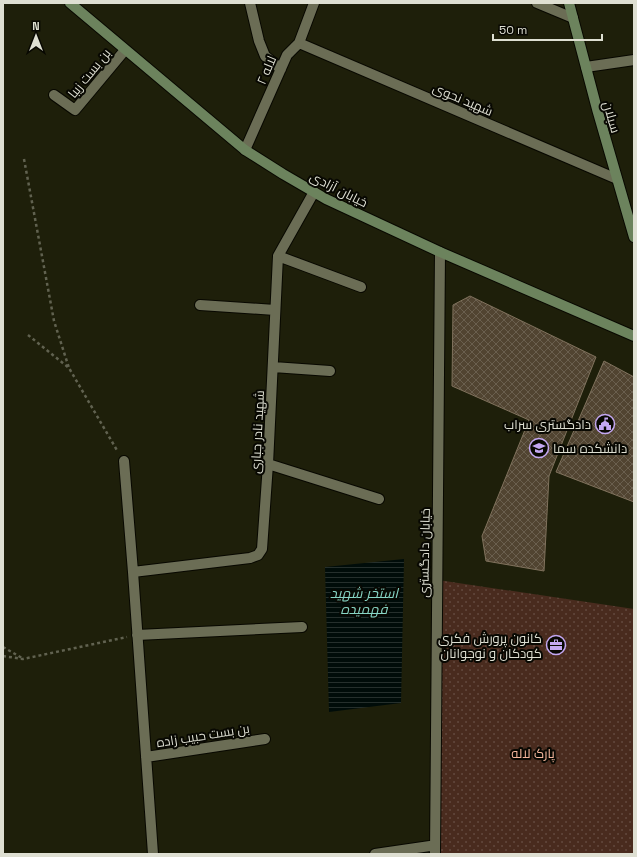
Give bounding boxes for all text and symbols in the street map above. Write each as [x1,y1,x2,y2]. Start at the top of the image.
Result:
north arrow [16,16,56,56]
scale bar [493,16,602,42]
text: N [32,19,40,33]
text: 50 m [499,22,527,38]
street label: بن بست زیبا [64,45,115,102]
street label: لاله ۲ [253,53,280,87]
street label: شهید نحوی [430,79,496,120]
street label: سبلان [599,99,624,135]
street label: خیابان آزادی [307,168,370,211]
street label: شهید نادر جباری [247,390,268,474]
public building icon: دادگستری سراب [594,413,616,435]
place label: دادگستری سراب [504,416,591,433]
school or university icon: دانشکده سما [528,437,550,459]
place label: دانشکده سما [553,440,627,457]
street label: خیابان دادگستری [415,508,434,598]
water label: استخر شهید فهمیده [330,584,399,618]
place label: کانون پرورش فکری کودکان و نوجوانان [438,630,542,662]
office icon: کانون پرورش فکری کودکان و نوجوانان [545,634,567,656]
street label: بن بست حبیب زاده [155,720,251,751]
park label: پارک لاله [511,745,555,763]

